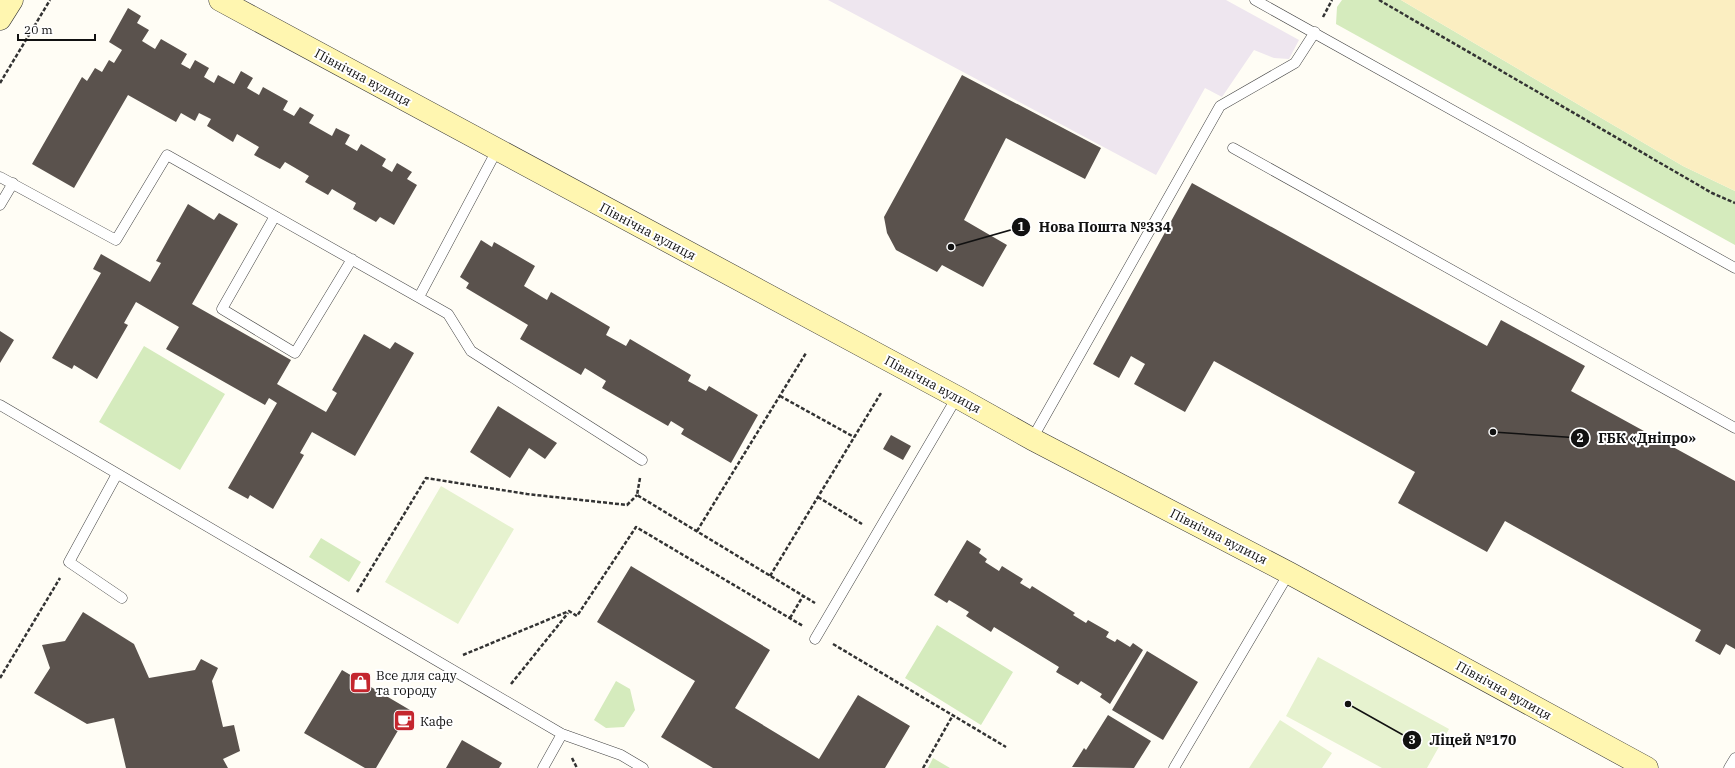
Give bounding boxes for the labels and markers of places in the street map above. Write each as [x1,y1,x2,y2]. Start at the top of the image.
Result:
callout: Нова Пошта №334 [1011,214,1180,240]
callout: ГБК «Дніпро» [1570,425,1704,451]
place label: Все для саду та городу [376,667,457,699]
shop icon: Все для саду та городу [348,669,374,695]
cafe icon: Кафе [391,708,417,734]
place label: Кафе [420,713,453,730]
callout: Ліцей №170 [1402,727,1525,753]

